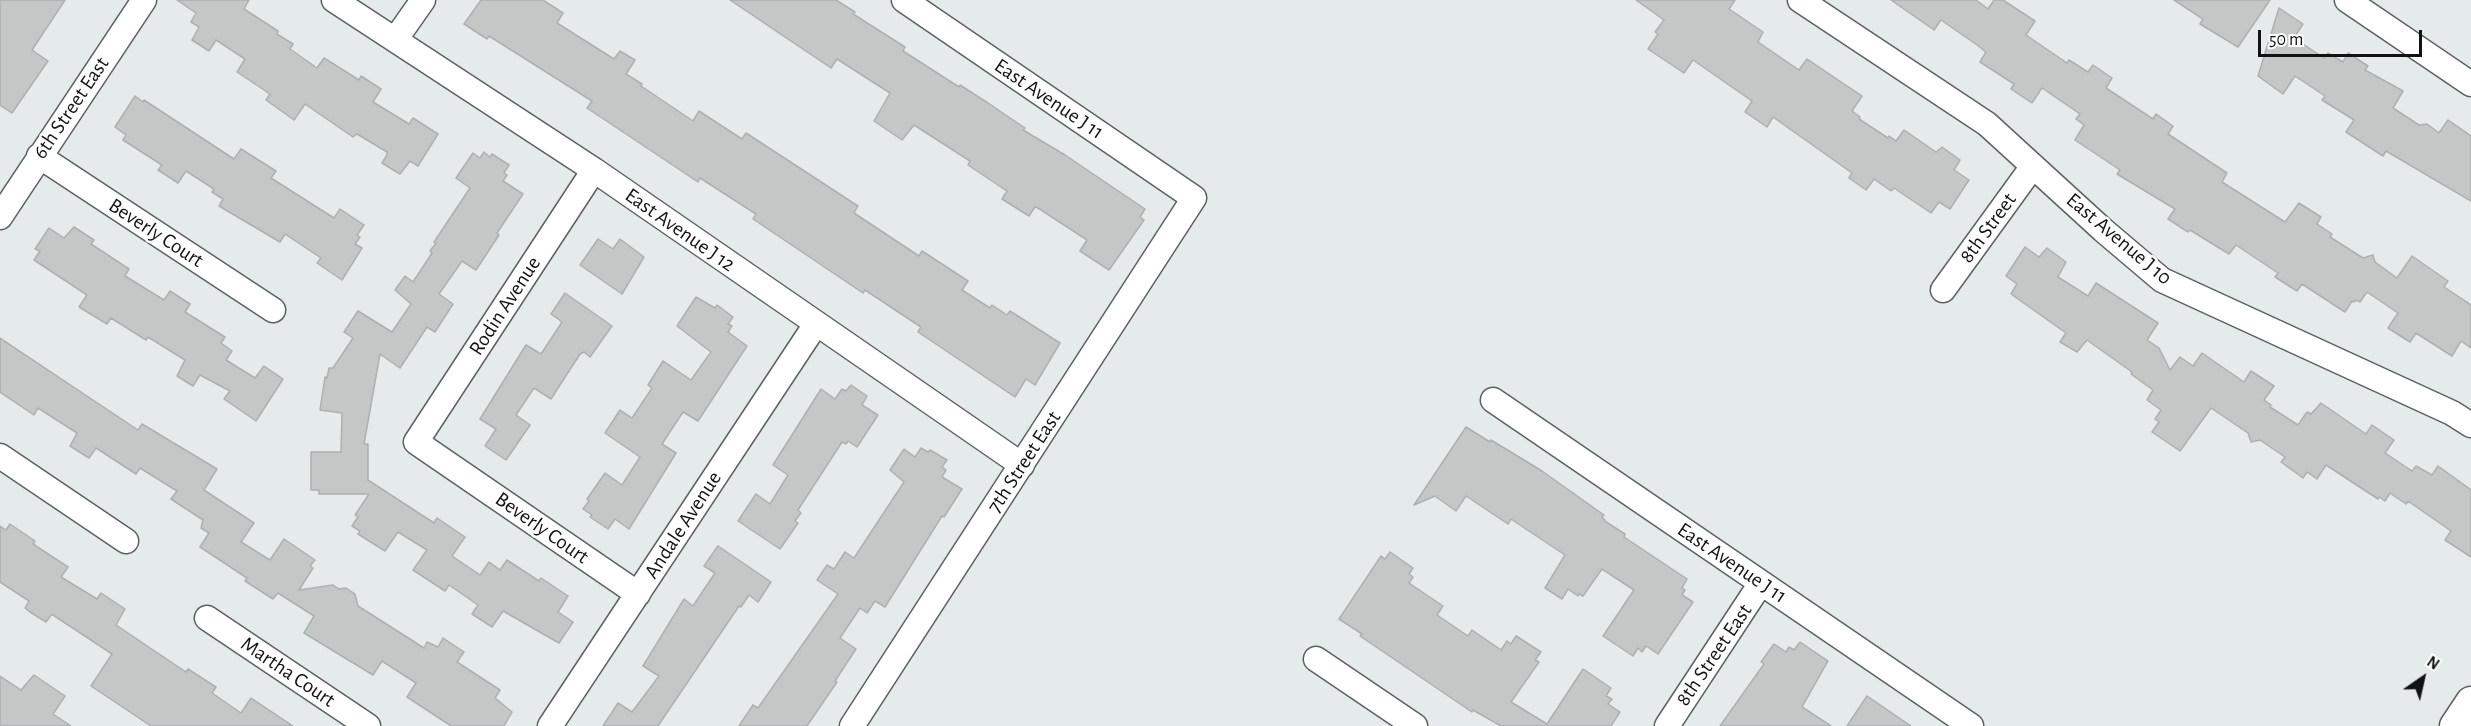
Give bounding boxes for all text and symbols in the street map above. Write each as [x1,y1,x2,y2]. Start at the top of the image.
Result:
scale bar [2261,18,2424,56]
text: 50 m [2269,31,2303,49]
street label: 6th Street East [28,52,114,164]
street label: East Avenue J 11 [990,53,1108,145]
street label: East Avenue J 12 [620,183,740,277]
street label: East Avenue J 10 [2061,187,2177,291]
street label: 8th Street [1954,188,2022,268]
street label: Beverly Court [104,193,208,273]
street label: Rodin Avenue [464,252,546,360]
street label: 7th Street East [982,406,1066,518]
street label: Andale Avenue [639,467,727,583]
street label: Beverly Court [490,487,594,569]
street label: East Avenue J 11 [1673,517,1791,609]
street label: 8th Street East [1671,599,1757,711]
street label: Martha Court [236,631,340,713]
north arrow [2393,648,2453,708]
text: N [2424,653,2442,673]

